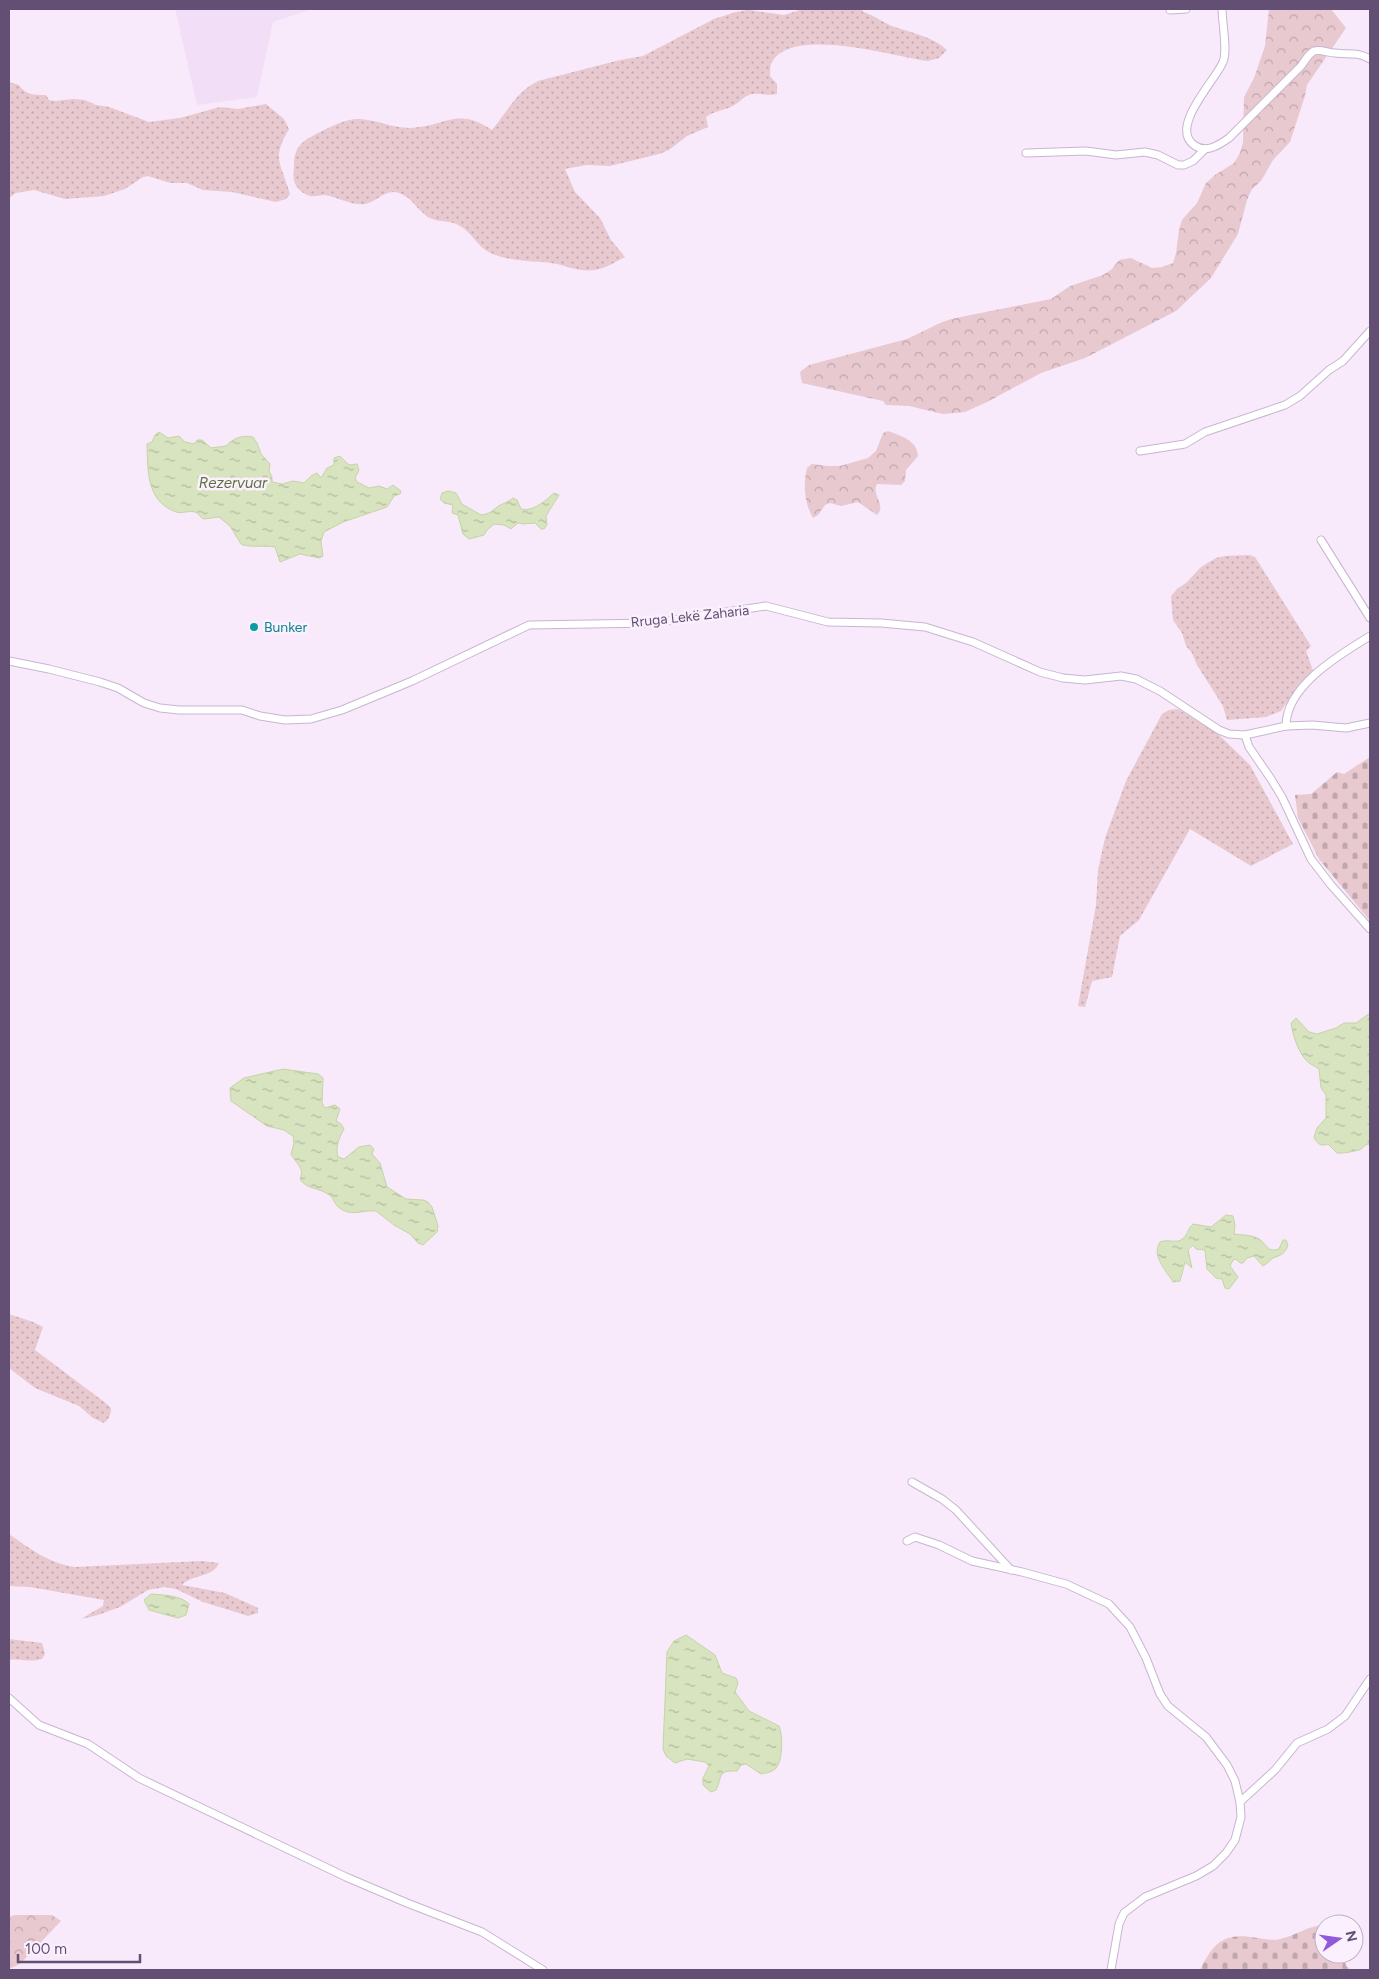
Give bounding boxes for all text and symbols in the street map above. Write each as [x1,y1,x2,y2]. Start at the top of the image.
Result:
water label: Rezervuar [199,474,268,492]
street label: Rruga Lekë Zaharia [630,602,750,631]
place label: Bunker [264,619,307,636]
marker: Bunker [248,621,260,633]
north arrow [1314,1914,1364,1964]
text: N [1342,1929,1361,1943]
scale bar [18,1932,140,1964]
text: 100 m [25,1940,67,1958]

